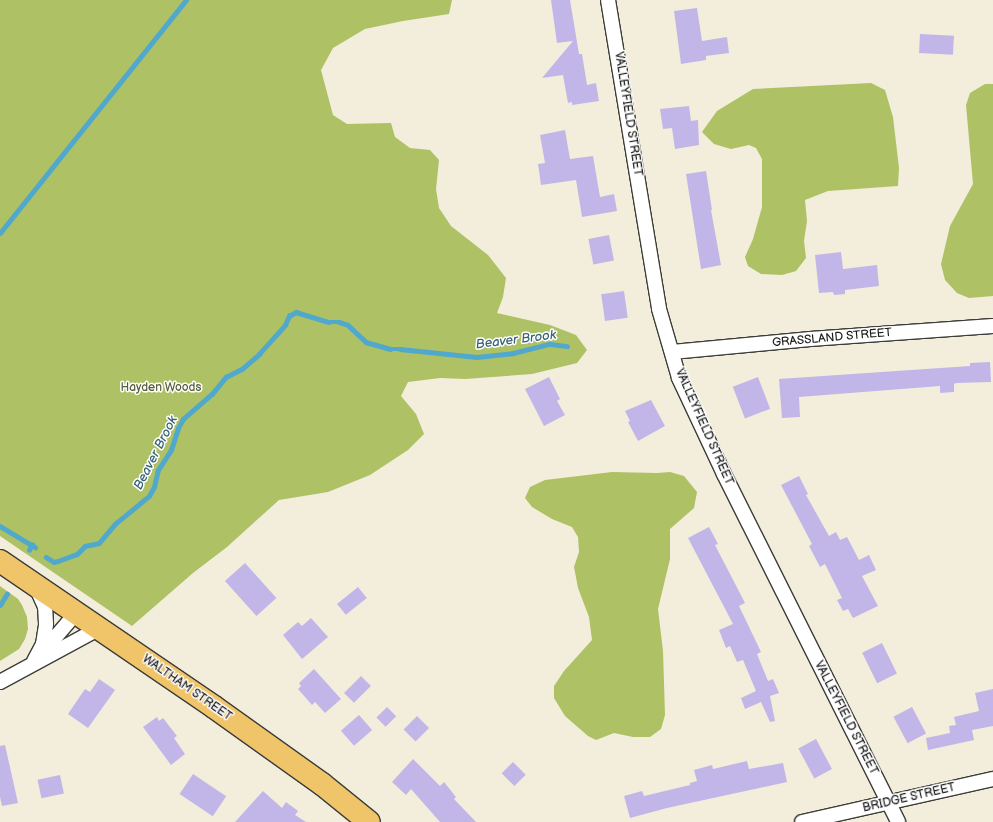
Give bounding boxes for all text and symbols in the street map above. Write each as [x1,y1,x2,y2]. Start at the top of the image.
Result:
street label: VALLEYFIELD STREET [611,51,645,177]
street label: GRASSLAND STREET [771,326,893,350]
water label: Beaver Brook [475,327,557,353]
street label: VALLEYFIELD STREET [672,367,736,487]
park label: Hayden Woods [120,381,202,395]
water label: Beaver Brook [131,413,181,493]
street label: WALTHAM STREET [139,652,235,724]
street label: VALLEYFIELD STREET [811,659,881,777]
street label: BRIDGE STREET [861,780,957,816]

